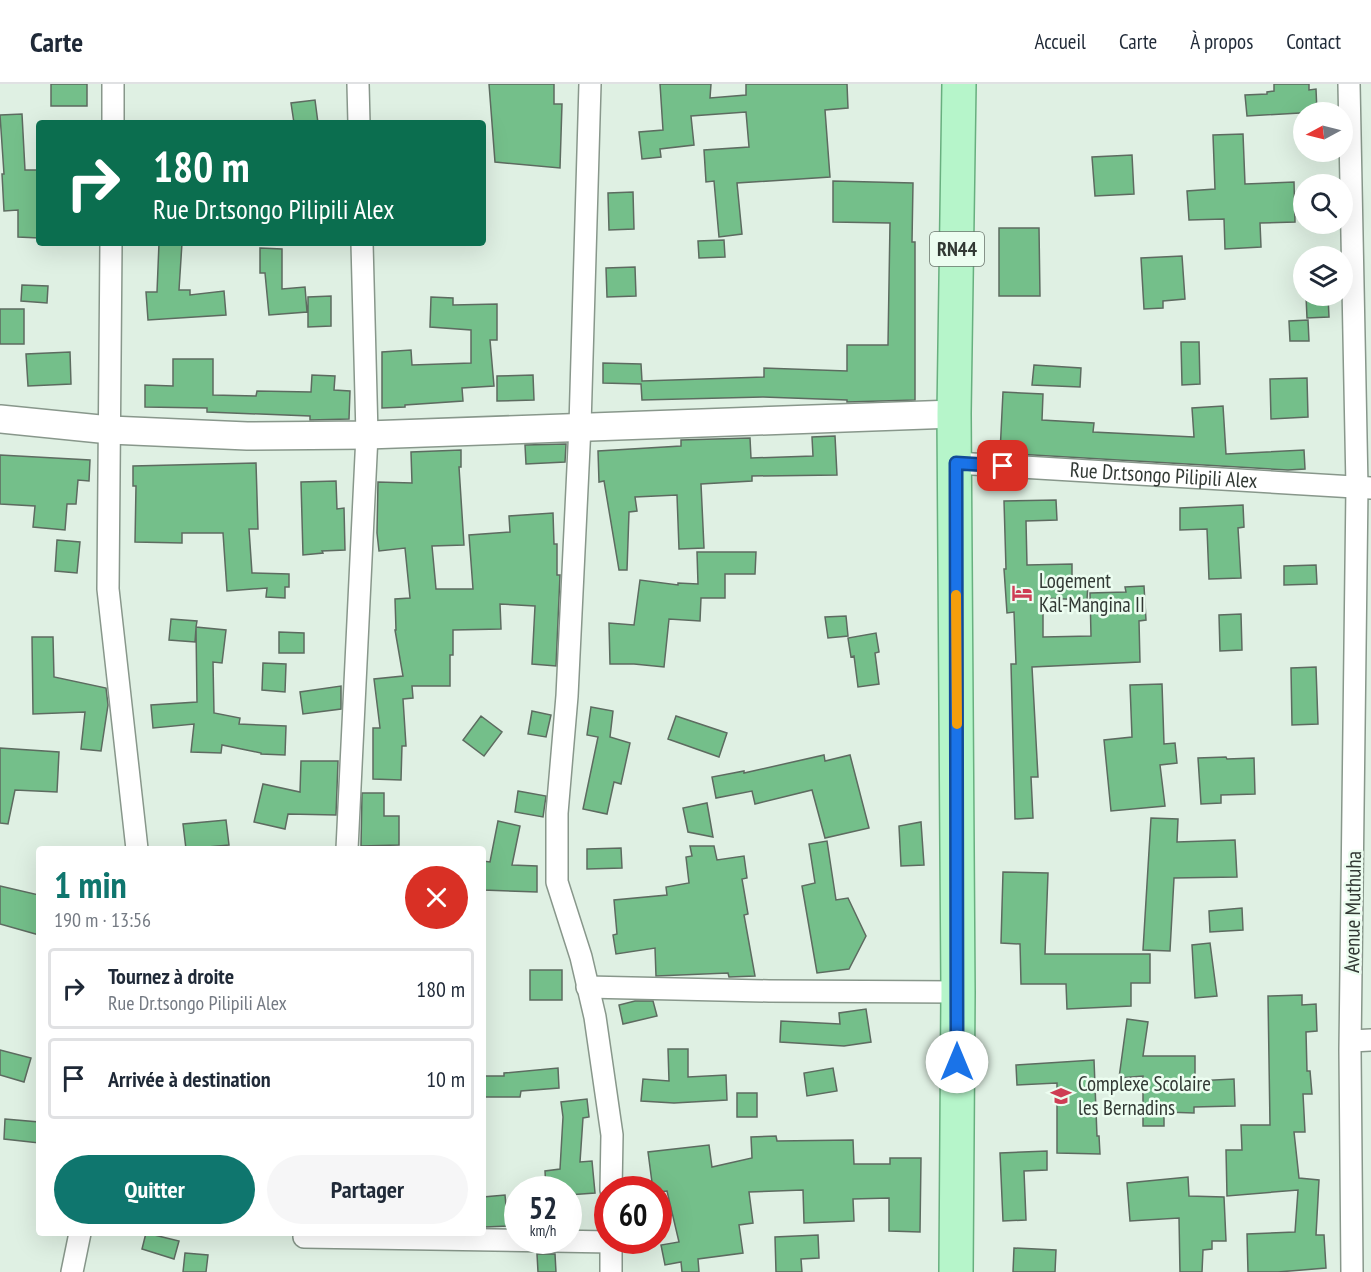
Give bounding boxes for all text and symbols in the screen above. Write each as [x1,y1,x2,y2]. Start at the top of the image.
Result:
text: Carte [30,23,83,60]
text: Accueil [1034,28,1086,55]
text: Carte [1119,28,1157,55]
text: À propos [1190,28,1253,55]
text: Contact [1286,28,1341,55]
north arrow [1293,102,1353,162]
map controls [1293,102,1353,306]
text: 180 m [153,139,250,194]
icon: right [54,144,132,222]
button: search [1293,174,1353,234]
text: Rue Dr.tsongo Pilipili Alex [153,192,394,226]
road number: RN44 [930,232,984,266]
button: layers [1293,246,1353,306]
pin [977,440,1028,491]
icon: arrive [986,449,1019,482]
street label: Rue Dr.tsongo Pilipili Alex [1069,456,1259,494]
place label: Logement Kal-Mangina II [1039,567,1145,618]
hotel icon: Logement Kal-Mangina II [1010,581,1034,605]
street label: Avenue Muthuha [1338,851,1367,973]
text: 1 min [54,861,127,908]
button: close [405,866,468,929]
text: 190 m · 13:56 [54,907,151,933]
text: Tournez à droite [108,962,234,990]
icon: right [57,972,90,1005]
text: 180 m [416,975,465,1003]
text: Rue Dr.tsongo Pilipili Alex [108,990,287,1016]
position arrow [925,1030,989,1094]
icon: arrive [57,1062,90,1095]
text: Arrivée à destination [108,1065,271,1093]
text: 10 m [426,1065,465,1093]
place label: Complexe Scolaire les Bernadins [1078,1070,1211,1121]
school or university icon: Complexe Scolaire les Bernadins [1049,1084,1073,1108]
button: Quitter [54,1155,255,1224]
button: Partager [267,1155,468,1224]
speed limit sign: 60 [594,1176,672,1254]
text: 52 [529,1188,557,1227]
text: km/h [530,1221,556,1240]

